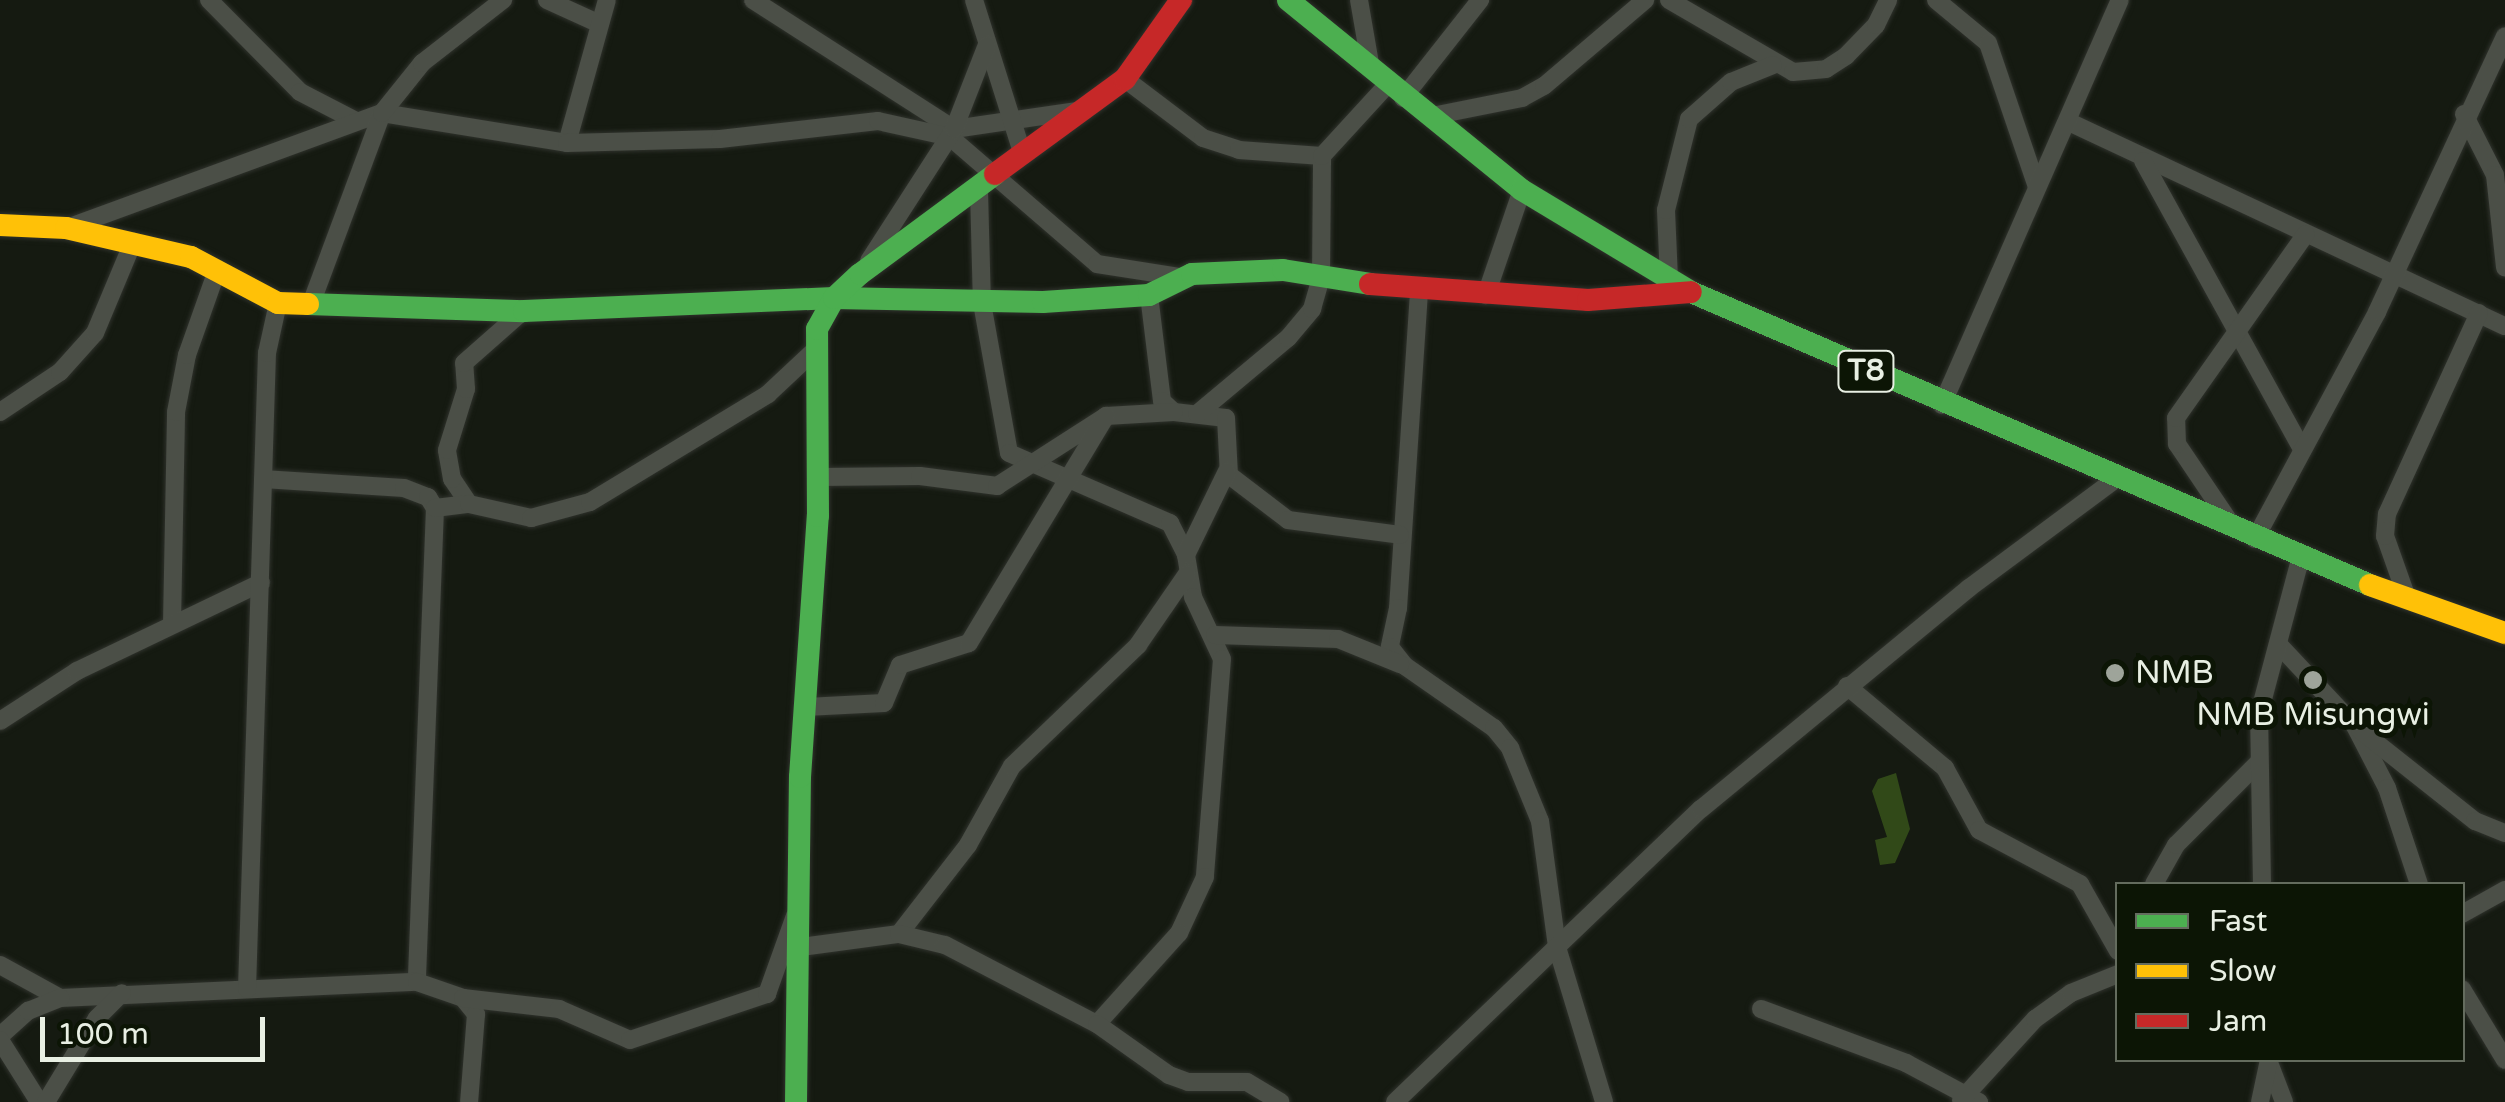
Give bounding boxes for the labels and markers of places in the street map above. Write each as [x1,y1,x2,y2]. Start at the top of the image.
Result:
place label: NMB [2135,654,2214,692]
marker: NMB [2104,662,2126,684]
marker: NMB Misungwi [2302,669,2324,691]
place label: NMB Misungwi [2196,696,2430,734]

